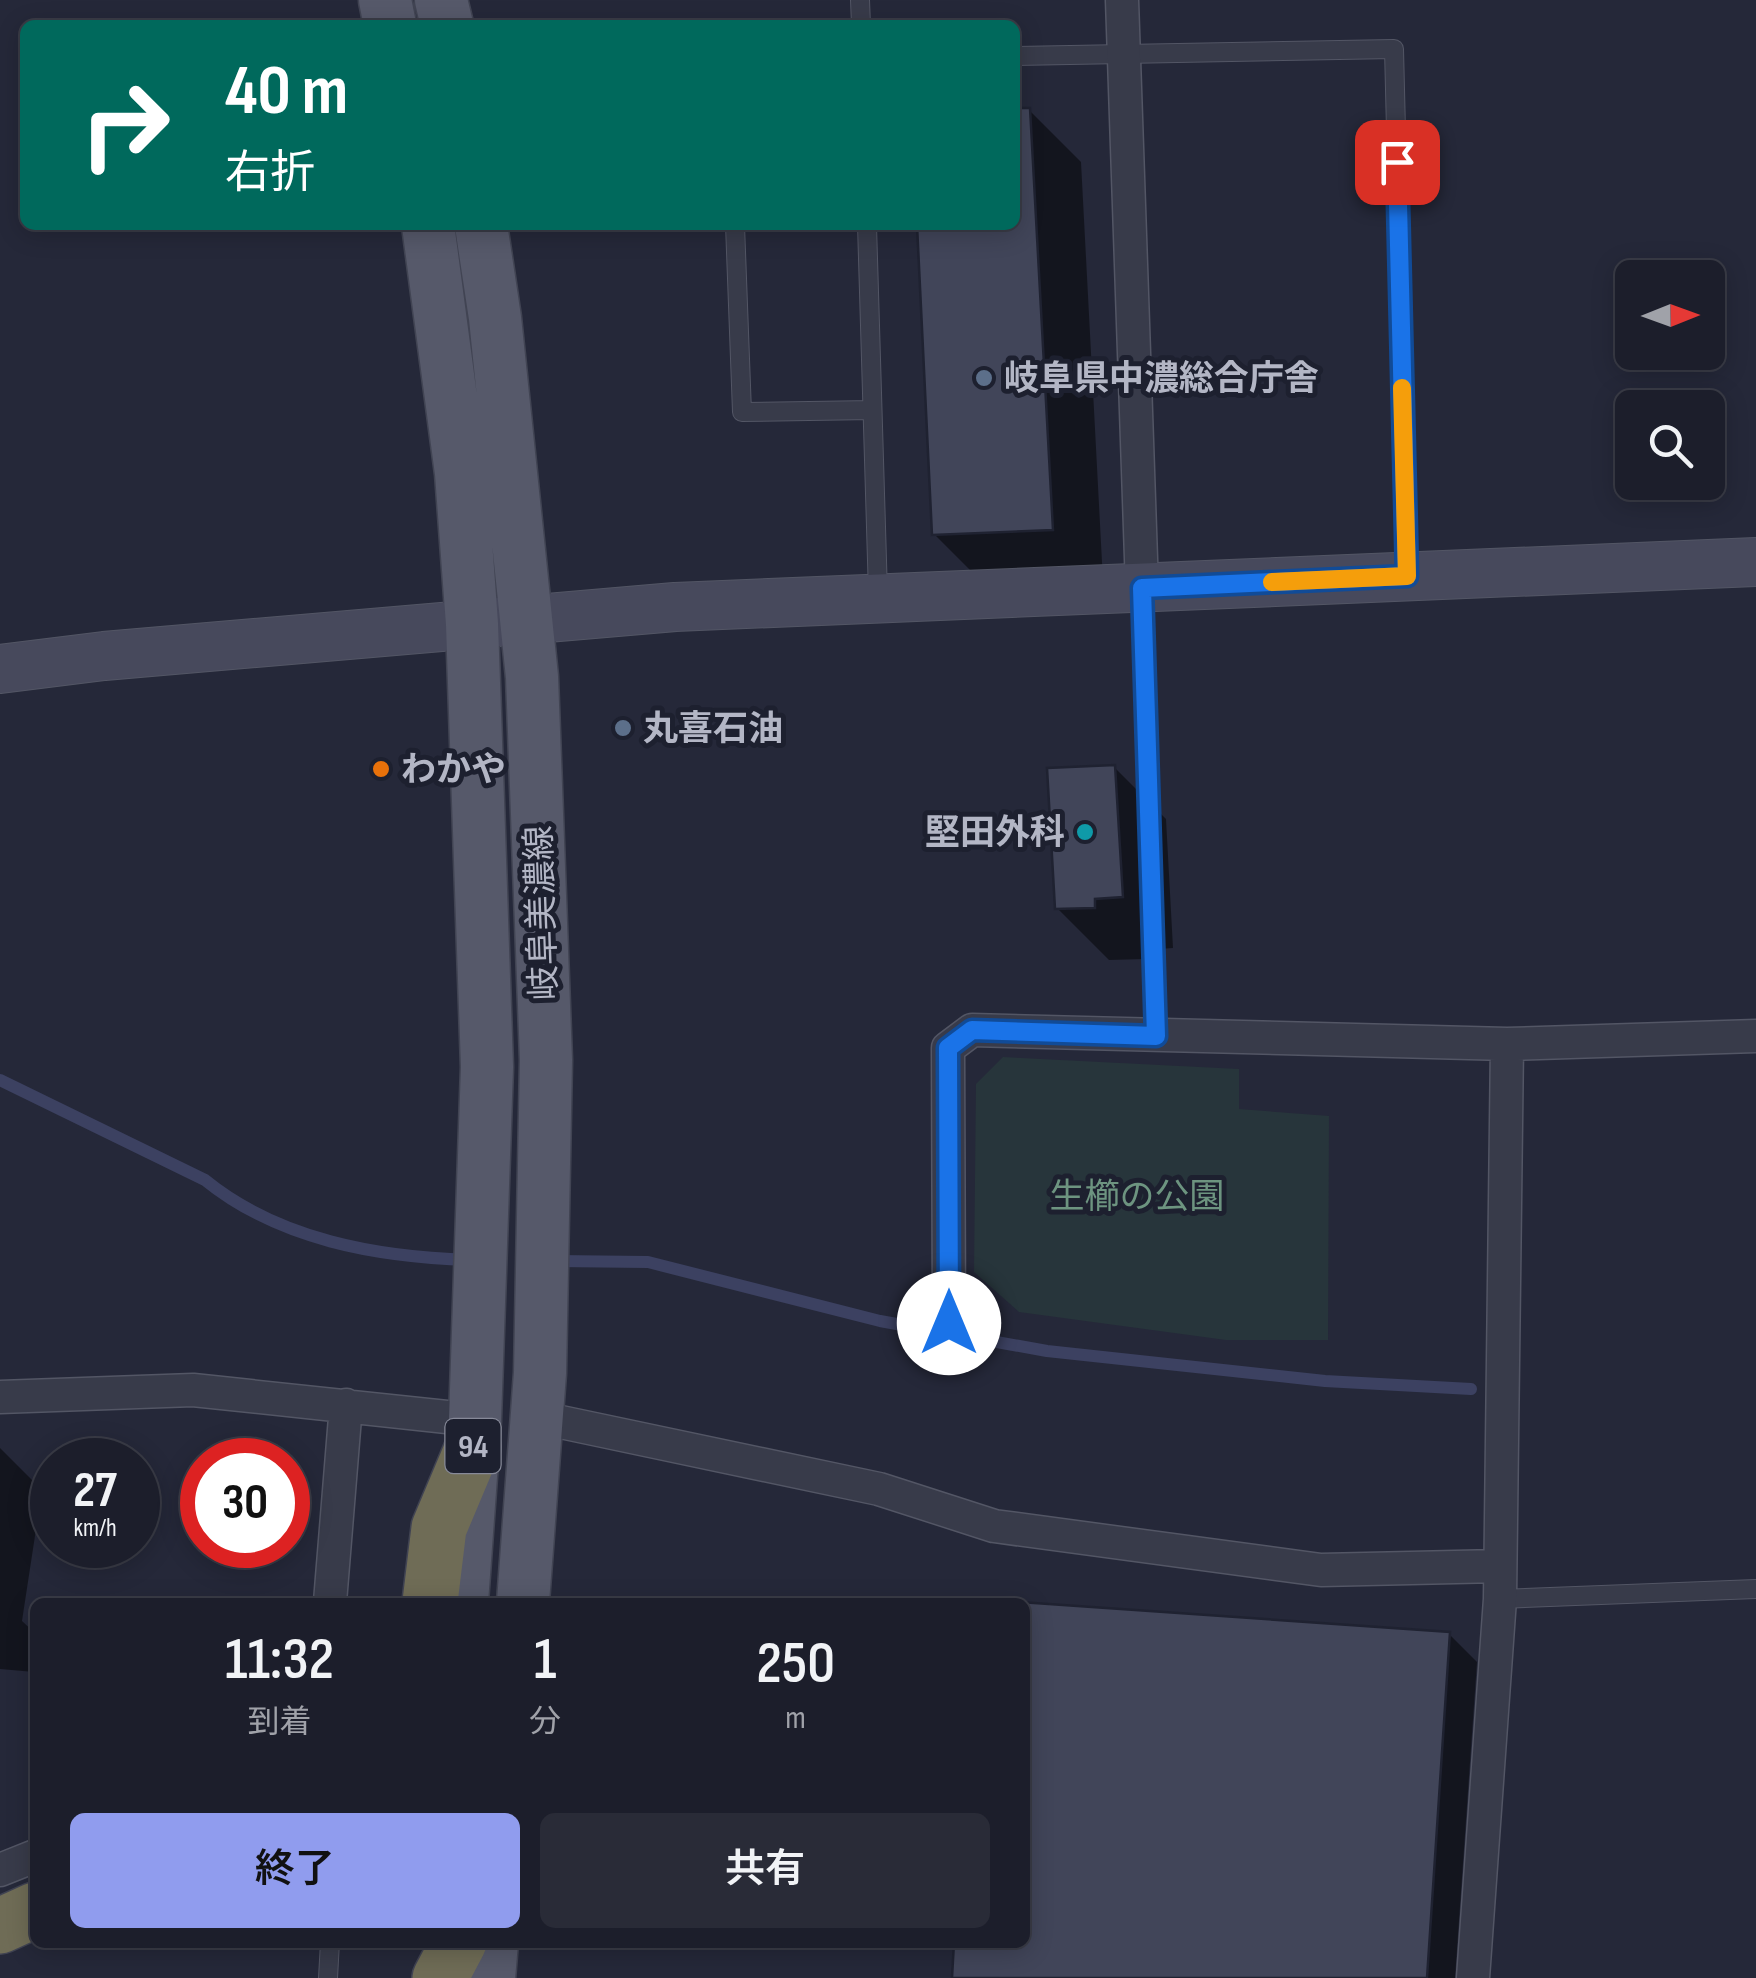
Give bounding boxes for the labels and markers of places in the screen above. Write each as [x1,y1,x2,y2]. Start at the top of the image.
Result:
pin [1355,120,1440,205]
place label: 岐阜県中濃総合庁舎 [1004,358,1319,401]
marker: 岐阜県中濃総合庁舎 [973,367,995,389]
place label: 丸喜石油 [643,708,783,751]
marker: 丸喜石油 [612,717,634,739]
place label: わかや [401,749,506,792]
marker: わかや [370,758,392,780]
place label: 堅田外科 [925,812,1065,855]
marker: 堅田外科 [1074,821,1096,843]

